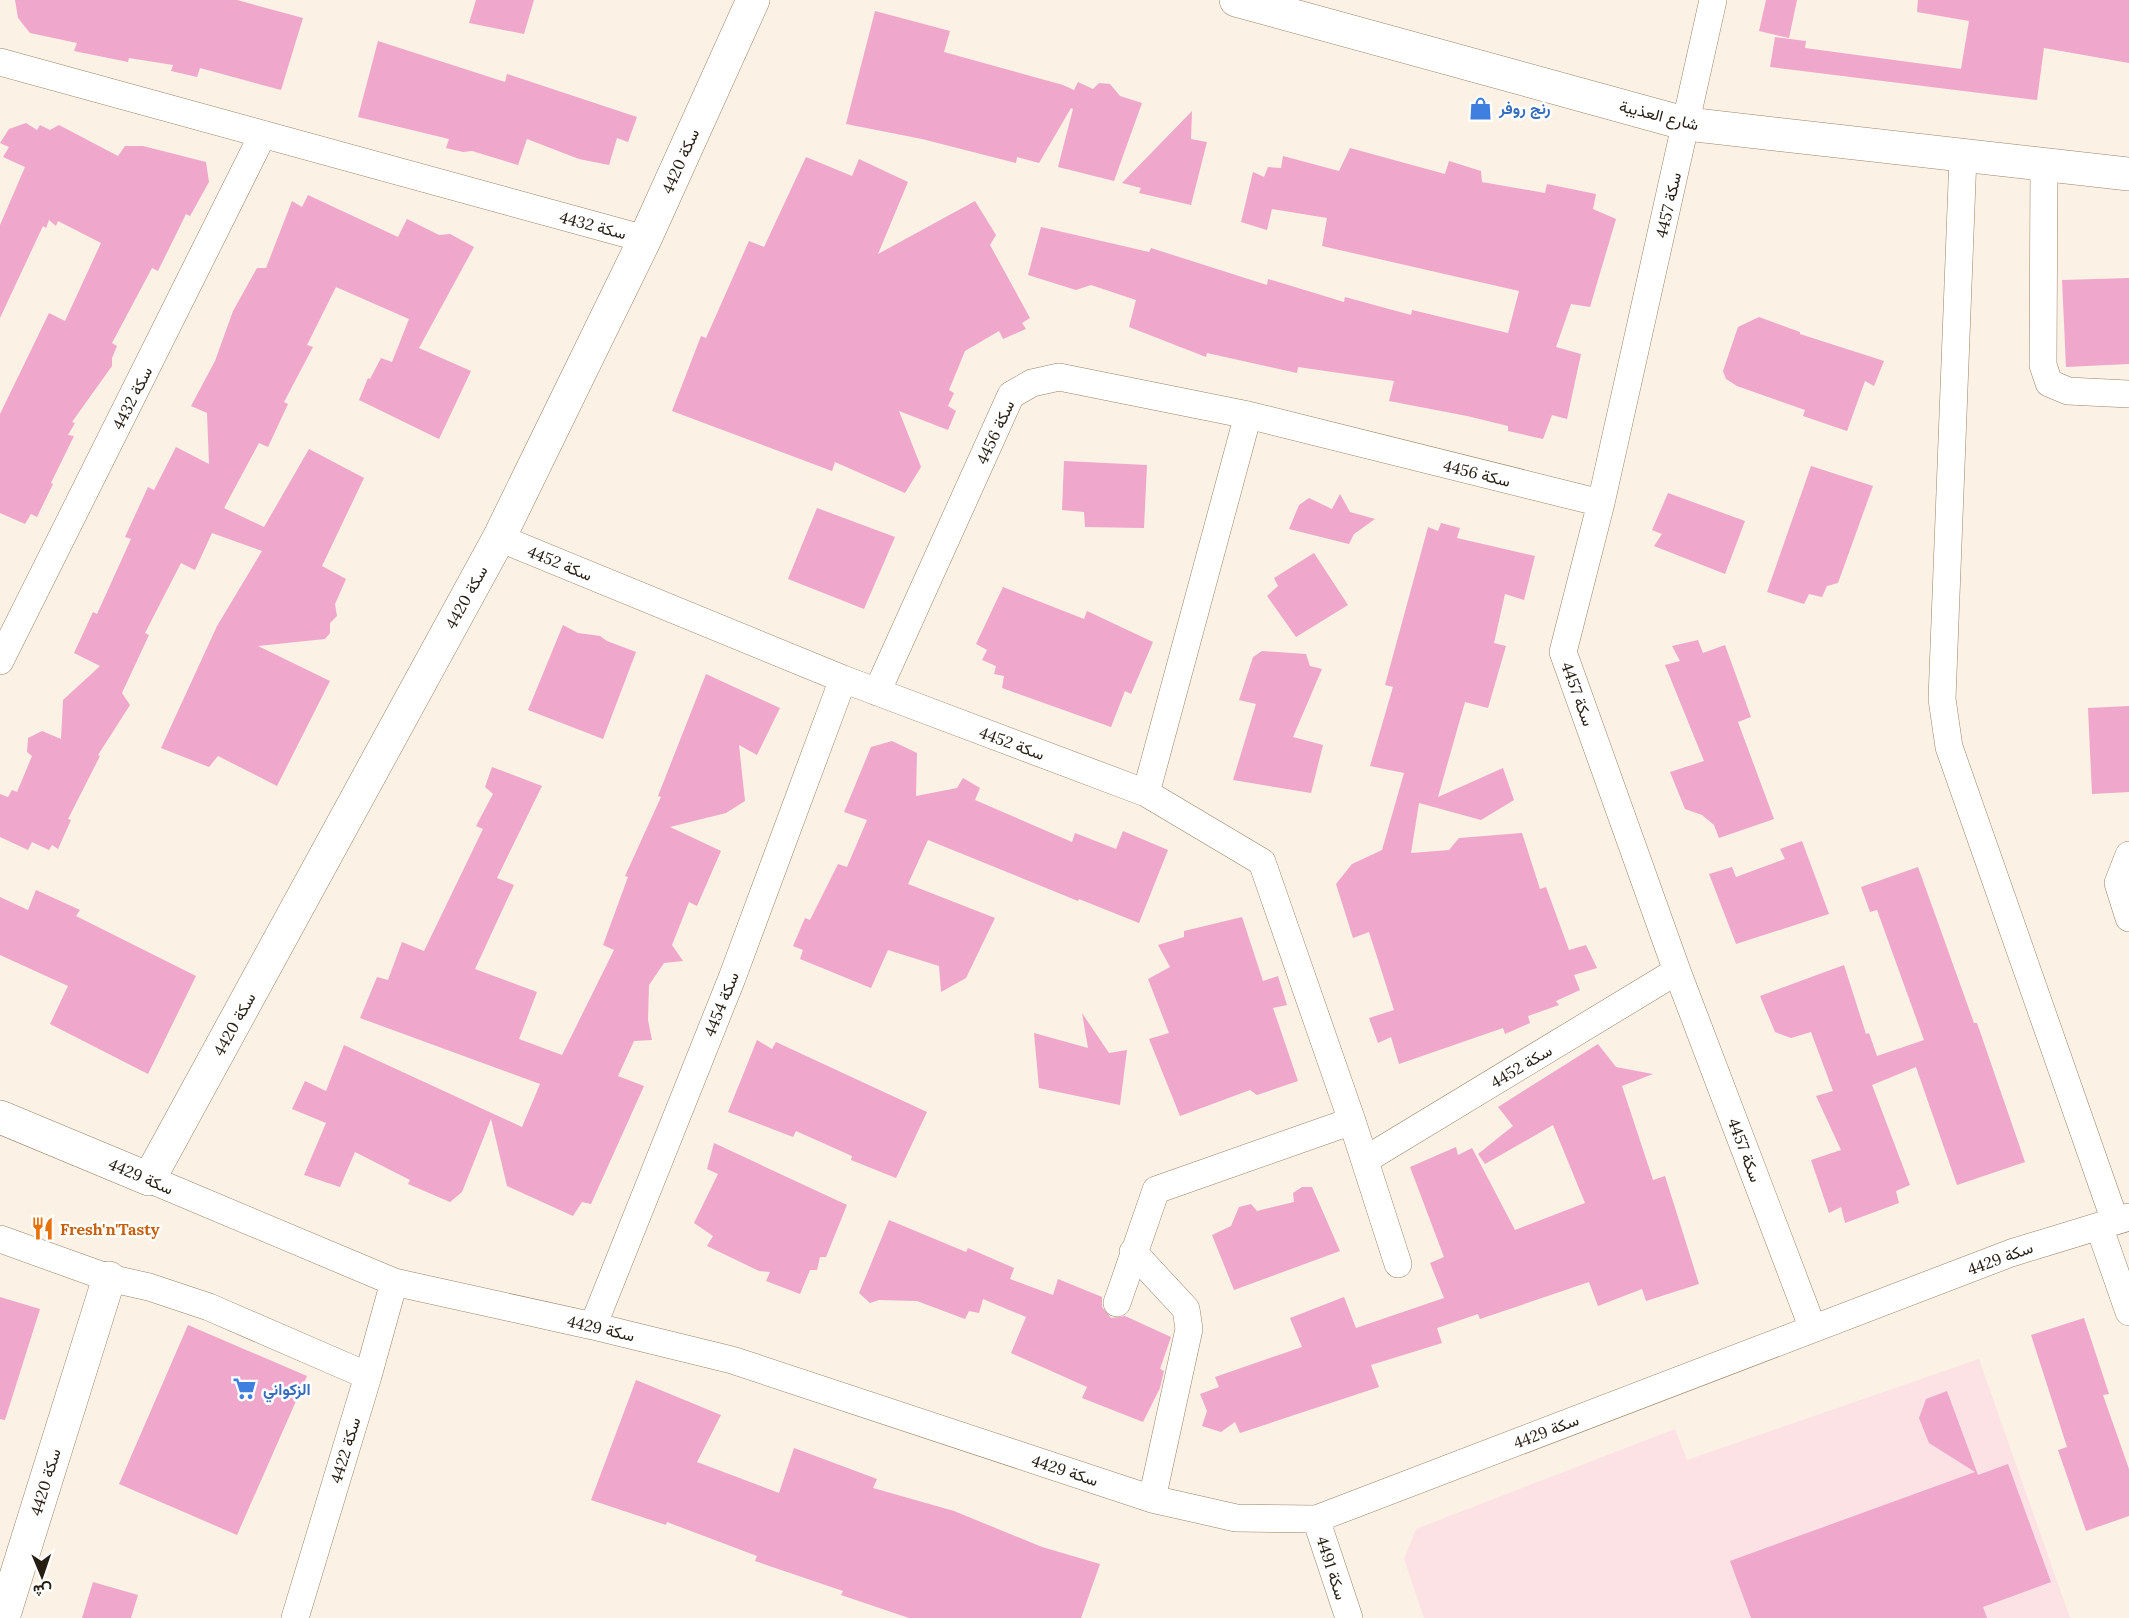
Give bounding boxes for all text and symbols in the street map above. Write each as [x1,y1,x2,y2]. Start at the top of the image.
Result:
shop icon: رنج روفر [1468,95,1494,121]
street label: شارع العذيبة [1617,95,1701,136]
place label: رنج روفر [1498,98,1551,120]
street label: سكة 4420 [657,125,703,197]
street label: سكة 4457 [1651,170,1685,240]
street label: سكة 4432 [557,207,629,243]
street label: سكة 4432 [108,363,156,433]
street label: سكة 4456 [971,397,1019,467]
street label: سكة 4456 [1441,455,1513,491]
street label: سكة 4452 [525,541,595,585]
street label: سكة 4420 [440,562,492,632]
street label: سكة 4457 [1557,659,1599,729]
street label: سكة 4452 [977,722,1047,764]
street label: سكة 4454 [699,969,743,1039]
street label: سكة 4420 [208,989,260,1059]
street label: سكة 4452 [1487,1040,1555,1092]
street label: سكة 4457 [1724,1115,1766,1185]
street label: سكة 4429 [106,1153,176,1199]
restaurant icon: Fresh'n'Tasty [29,1216,55,1242]
place label: Fresh'n'Tasty [60,1219,160,1239]
street label: سكة 4429 [1964,1237,2036,1279]
street label: سكة 4429 [565,1311,637,1345]
supermarket icon: الزكواني [232,1376,258,1402]
place label: الزكواني [263,1379,311,1403]
street label: سكة 4429 [1510,1409,1582,1453]
street label: سكة 4422 [326,1415,364,1485]
street label: سكة 4420 [25,1446,65,1518]
street label: سكة 4429 [1029,1450,1101,1490]
street label: سكة 4491 [1312,1534,1352,1602]
north arrow [12,1546,72,1606]
text: ش [33,1581,52,1601]

